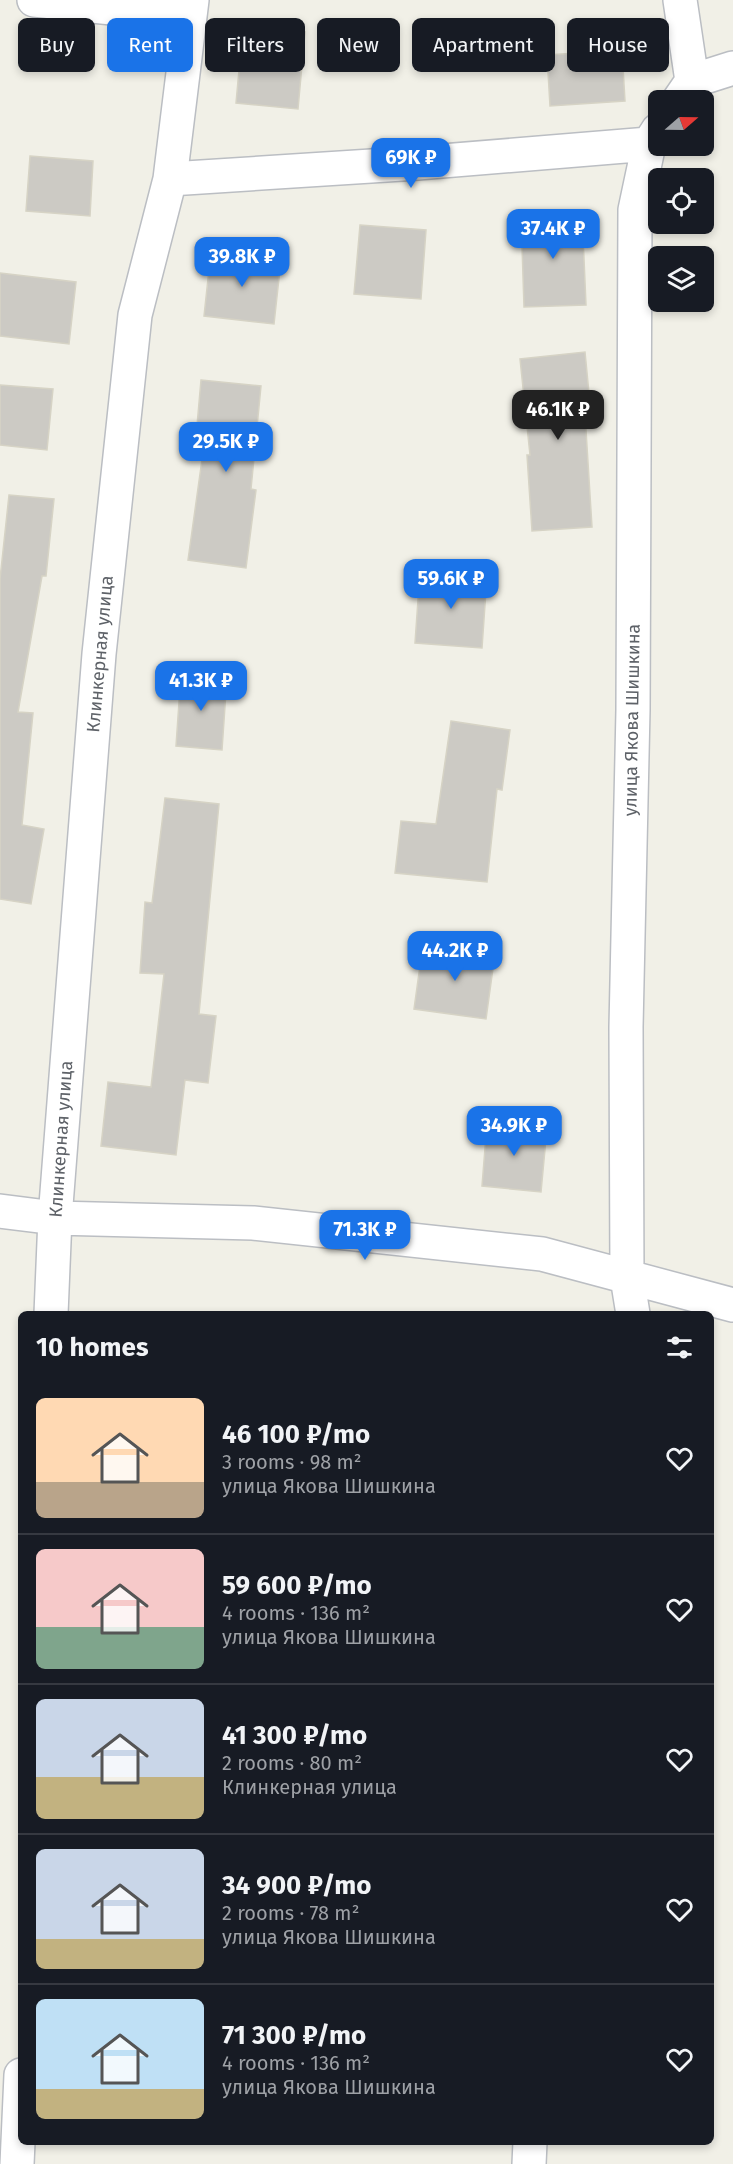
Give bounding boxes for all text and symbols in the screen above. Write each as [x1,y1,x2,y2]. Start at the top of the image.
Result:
chip: Buy [18,18,95,72]
chip: Rent [107,18,193,72]
chip: Filters [205,18,305,72]
chip: New [317,18,400,72]
chip: Apartment [412,18,555,72]
chip: House [567,18,669,72]
north arrow [648,90,714,156]
map controls [648,90,714,312]
pin: 69K ₽ [369,138,453,189]
text: 69K ₽ [385,145,437,169]
button: locate [648,168,714,234]
pin: 37.4K ₽ [498,209,608,260]
text: 37.4K ₽ [521,216,585,240]
pin: 39.8K ₽ [187,237,297,288]
text: 39.8K ₽ [208,244,276,268]
button: layers [648,246,714,312]
pin: 46.1K ₽ [503,390,613,441]
text: 46.1K ₽ [526,397,590,421]
pin: 29.5K ₽ [171,422,281,473]
text: 29.5K ₽ [193,429,259,453]
pin: 59.6K ₽ [396,559,506,610]
text: 59.6K ₽ [418,566,484,590]
street label: Клинкерная улица [82,575,118,733]
street label: улица Якова Шишкина [619,624,645,816]
pin: 41.3K ₽ [146,661,256,712]
text: 41.3K ₽ [169,668,233,692]
pin: 44.2K ₽ [400,931,510,982]
text: 44.2K ₽ [421,938,489,962]
street label: Клинкерная улица [45,1060,77,1218]
pin: 34.9K ₽ [459,1106,569,1157]
text: 34.9K ₽ [481,1113,547,1137]
pin: 71.3K ₽ [310,1210,420,1261]
text: 71.3K ₽ [333,1217,397,1241]
icon: filters [663,1331,696,1364]
text: 10 homes [36,1332,149,1363]
text: 46 100 ₽/mo [222,1419,370,1450]
icon: home [84,1422,156,1494]
icon: heart [663,1442,696,1475]
text: 3 rooms · 98 m² [222,1450,362,1474]
text: улица Якова Шишкина [222,1474,436,1498]
text: 59 600 ₽/mo [222,1570,372,1601]
icon: home [84,1573,156,1645]
icon: heart [663,1593,696,1626]
text: 4 rooms · 136 m² [222,1601,370,1625]
text: улица Якова Шишкина [222,1625,436,1649]
text: 41 300 ₽/mo [222,1720,367,1751]
icon: home [84,1723,156,1795]
icon: heart [663,1743,696,1776]
text: 2 rooms · 80 m² [222,1751,362,1775]
text: Клинкерная улица [222,1775,397,1799]
text: 34 900 ₽/mo [222,1870,372,1901]
icon: home [84,1873,156,1945]
icon: heart [663,1893,696,1926]
text: 2 rooms · 78 m² [222,1901,359,1925]
text: улица Якова Шишкина [222,1925,436,1949]
text: 71 300 ₽/mo [222,2020,366,2051]
icon: home [84,2023,156,2095]
icon: heart [663,2043,696,2076]
text: 4 rooms · 136 m² [222,2051,370,2075]
text: улица Якова Шишкина [222,2075,436,2099]

